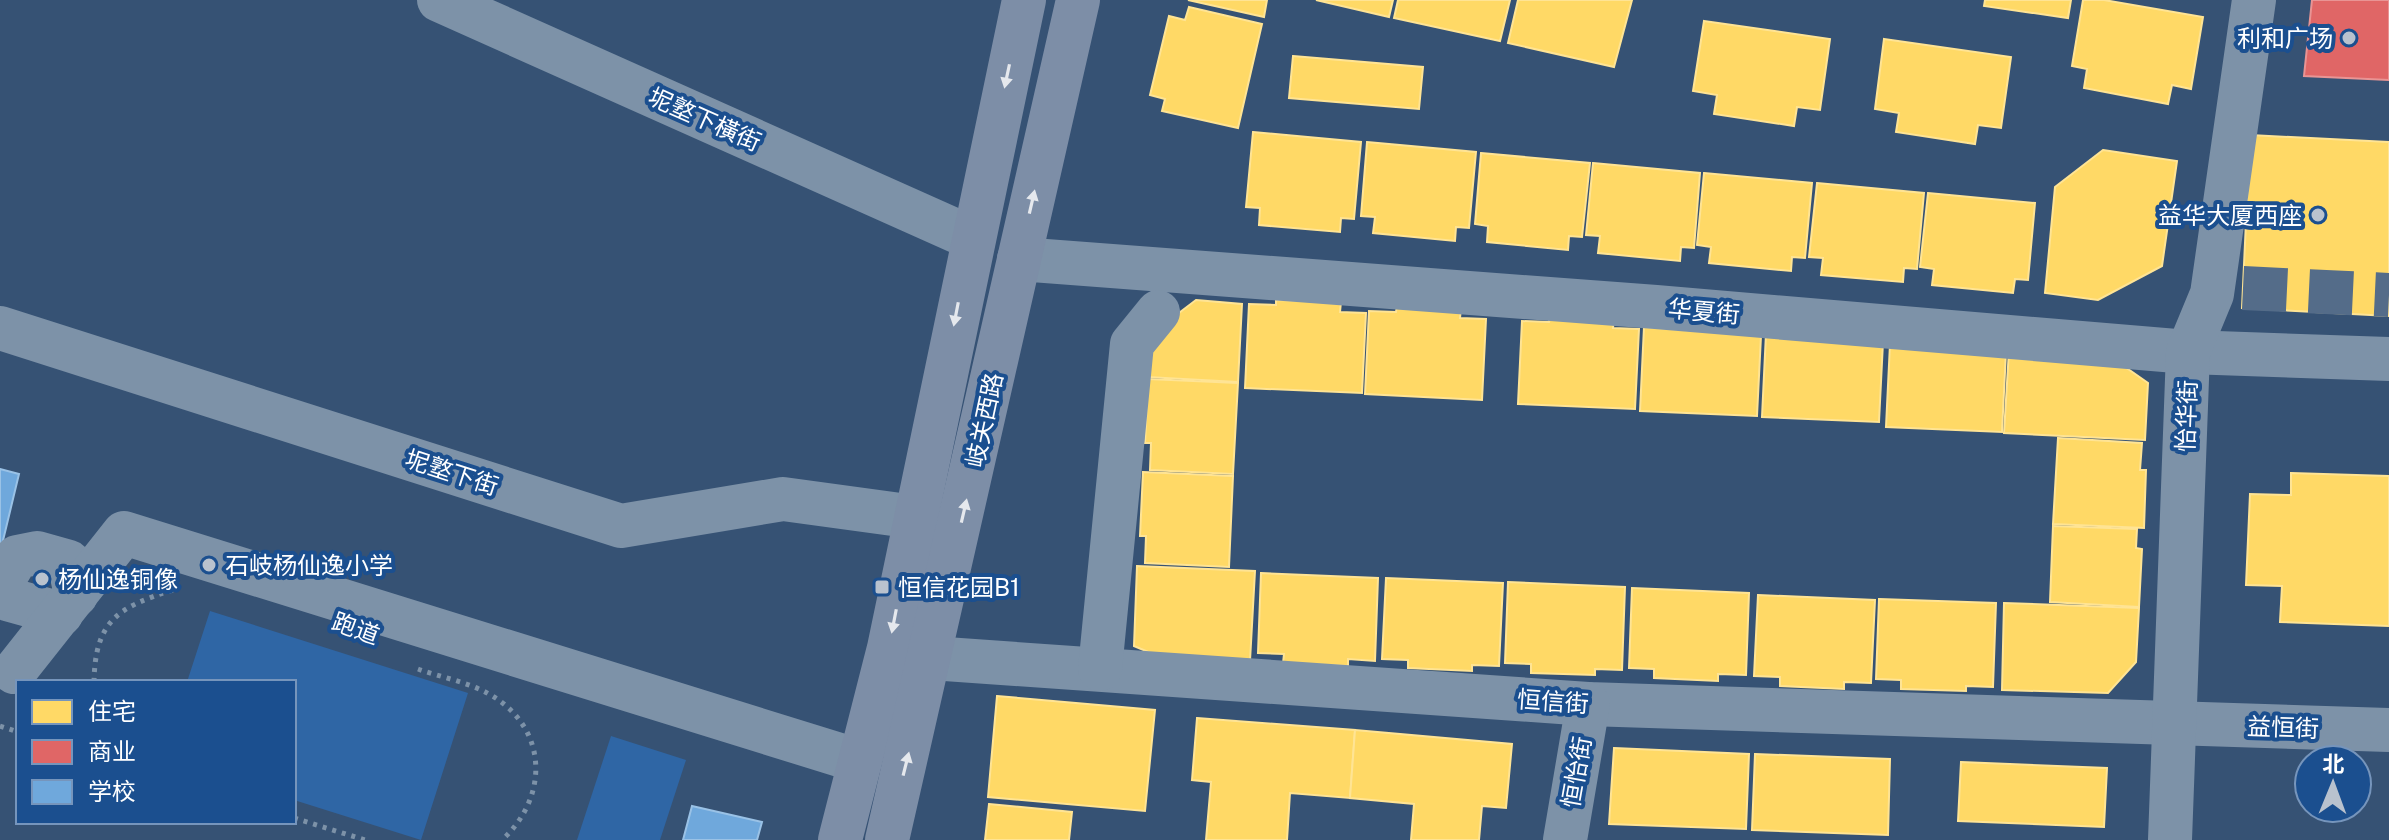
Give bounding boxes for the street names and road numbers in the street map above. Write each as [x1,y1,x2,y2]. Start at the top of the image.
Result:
street label: 坭墪下橫街 [644,82,766,156]
street label: 华夏街 [1667,294,1741,328]
street label: 岐关西路 [960,370,1008,470]
street label: 怡华街 [2171,380,2201,452]
street label: 坭墪下街 [402,444,502,500]
street label: 跑道 [329,607,383,649]
street label: 恒信街 [1516,685,1590,717]
street label: 益恒街 [2247,712,2319,742]
street label: 恒怡街 [1556,734,1596,810]

